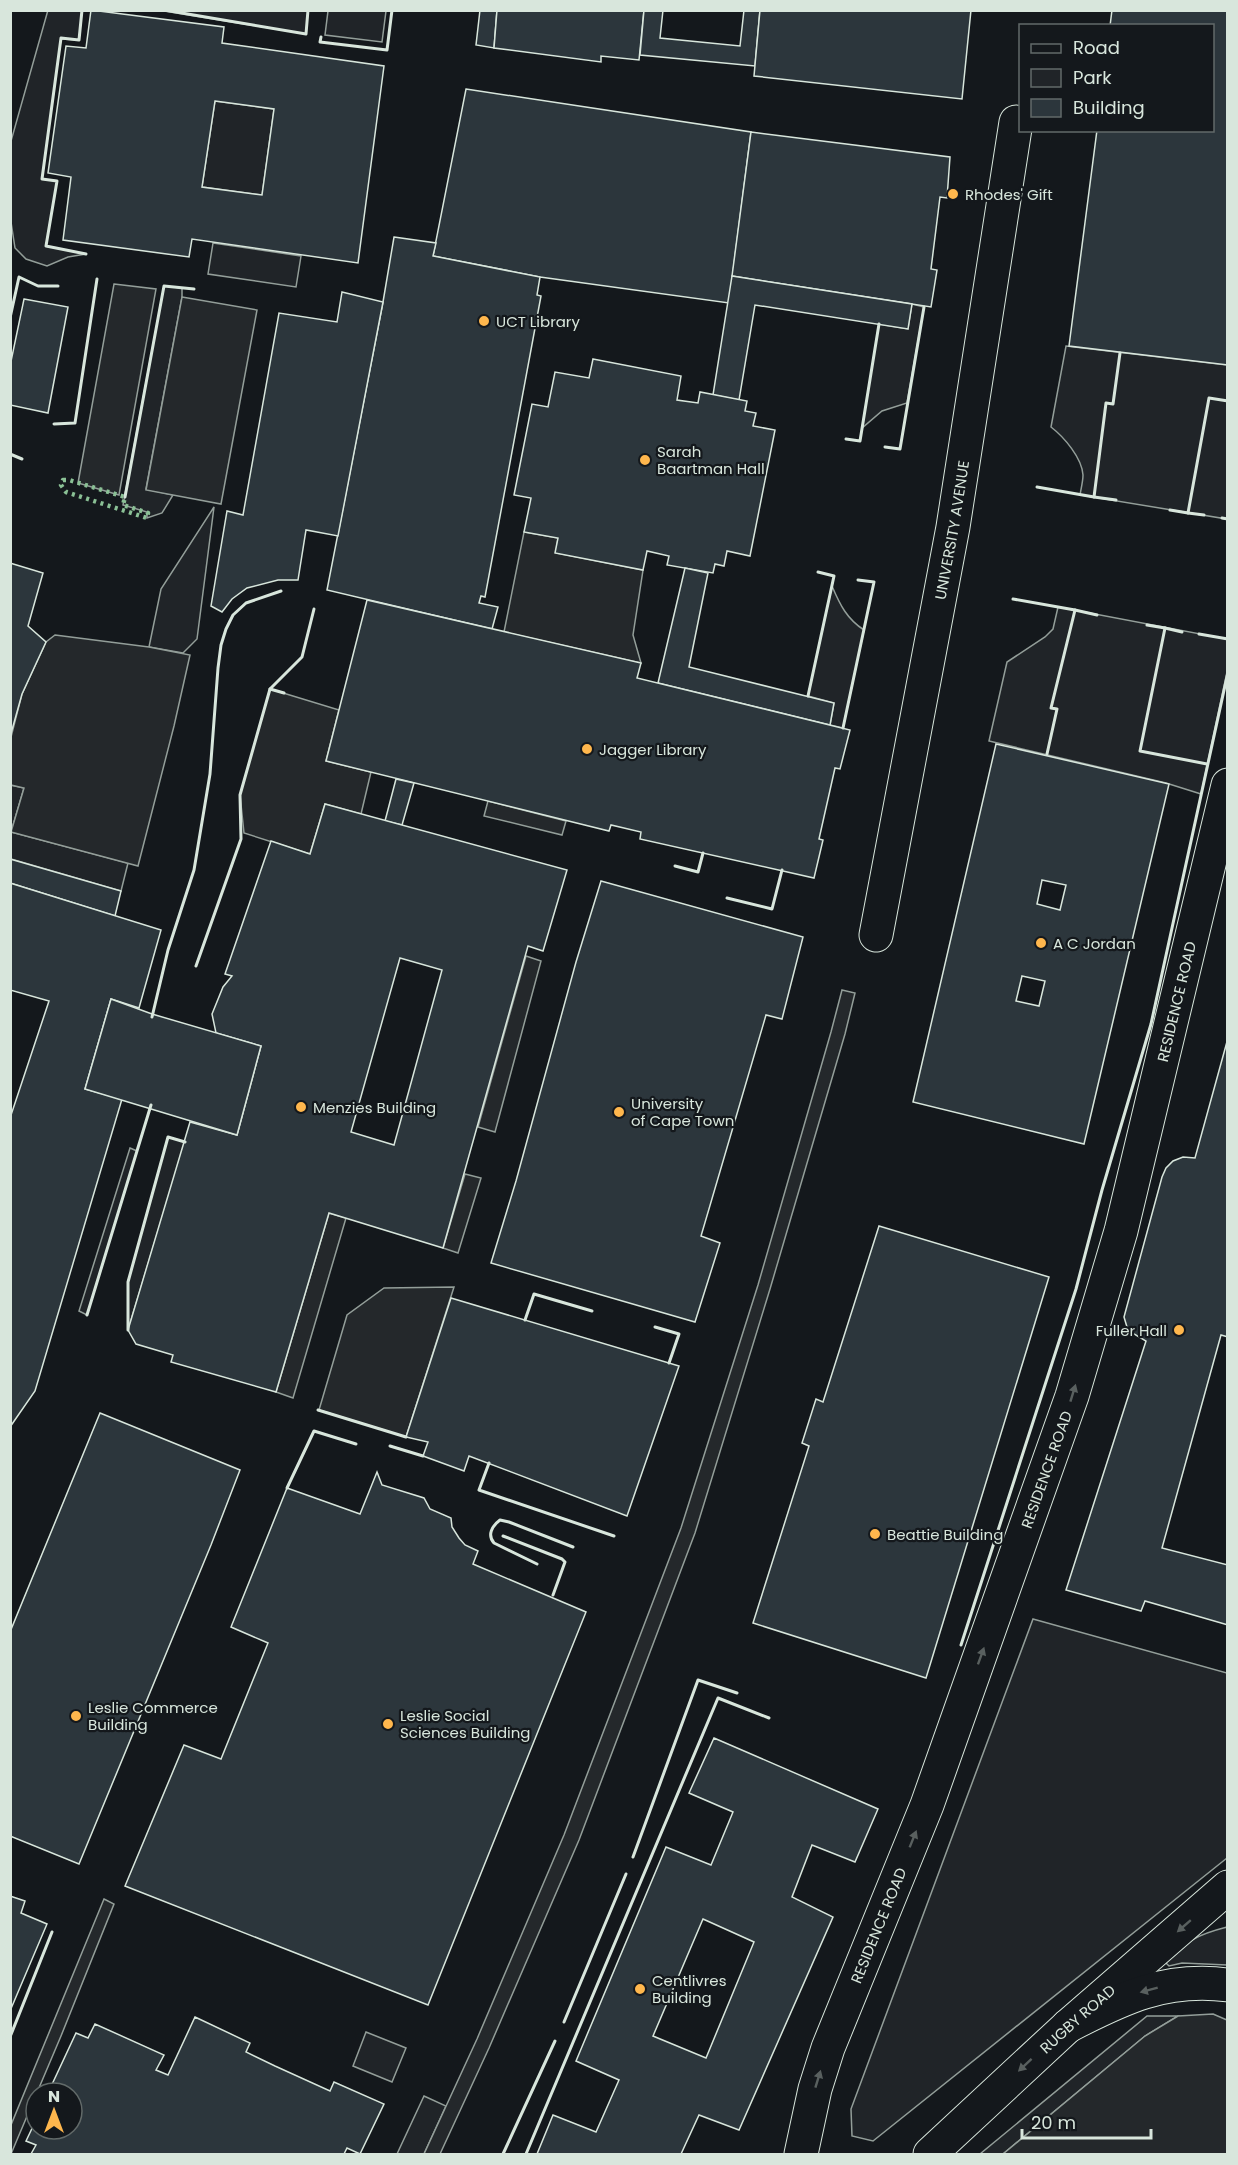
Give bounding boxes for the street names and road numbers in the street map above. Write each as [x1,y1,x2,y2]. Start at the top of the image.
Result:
street label: UNIVERSITY AVENUE [929,459,974,601]
street label: RESIDENCE ROAD [1151,939,1201,1064]
street label: RESIDENCE ROAD [1016,1408,1076,1531]
street label: RESIDENCE ROAD [845,1864,911,1986]
street label: RUGBY ROAD [1035,1979,1119,2058]

